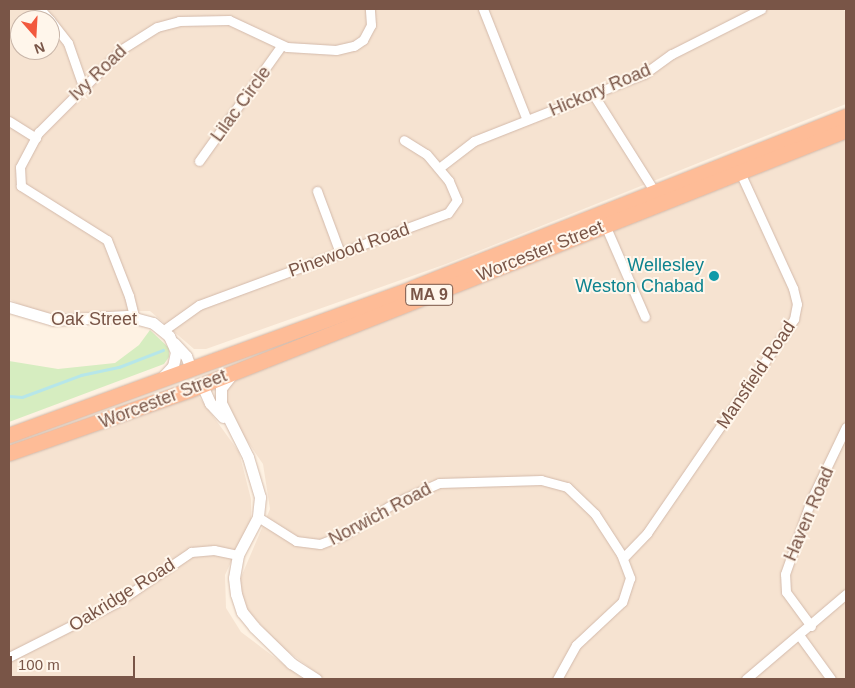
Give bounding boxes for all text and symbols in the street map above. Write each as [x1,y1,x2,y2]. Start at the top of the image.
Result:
north arrow [10,10,60,60]
text: N [32,39,47,57]
street label: Ivy Road [65,41,131,105]
street label: Hickory Road [546,59,654,121]
street label: Lilac Circle [206,62,276,146]
street label: Worcester Street [474,216,606,286]
street label: Pinewood Road [286,218,412,282]
place label: Wellesley Weston Chabad [575,255,704,298]
marker: Wellesley Weston Chabad [708,270,720,282]
road number: MA 9 [404,282,454,308]
street label: Oak Street [51,308,137,330]
street label: Mansfield Road [712,317,800,433]
street label: Worcester Street [96,365,230,433]
street label: Haven Road [780,464,838,564]
street label: Norwich Road [325,478,435,550]
street label: Oakridge Road [65,554,179,636]
scale bar [12,646,138,678]
text: 100 m [18,656,60,673]

